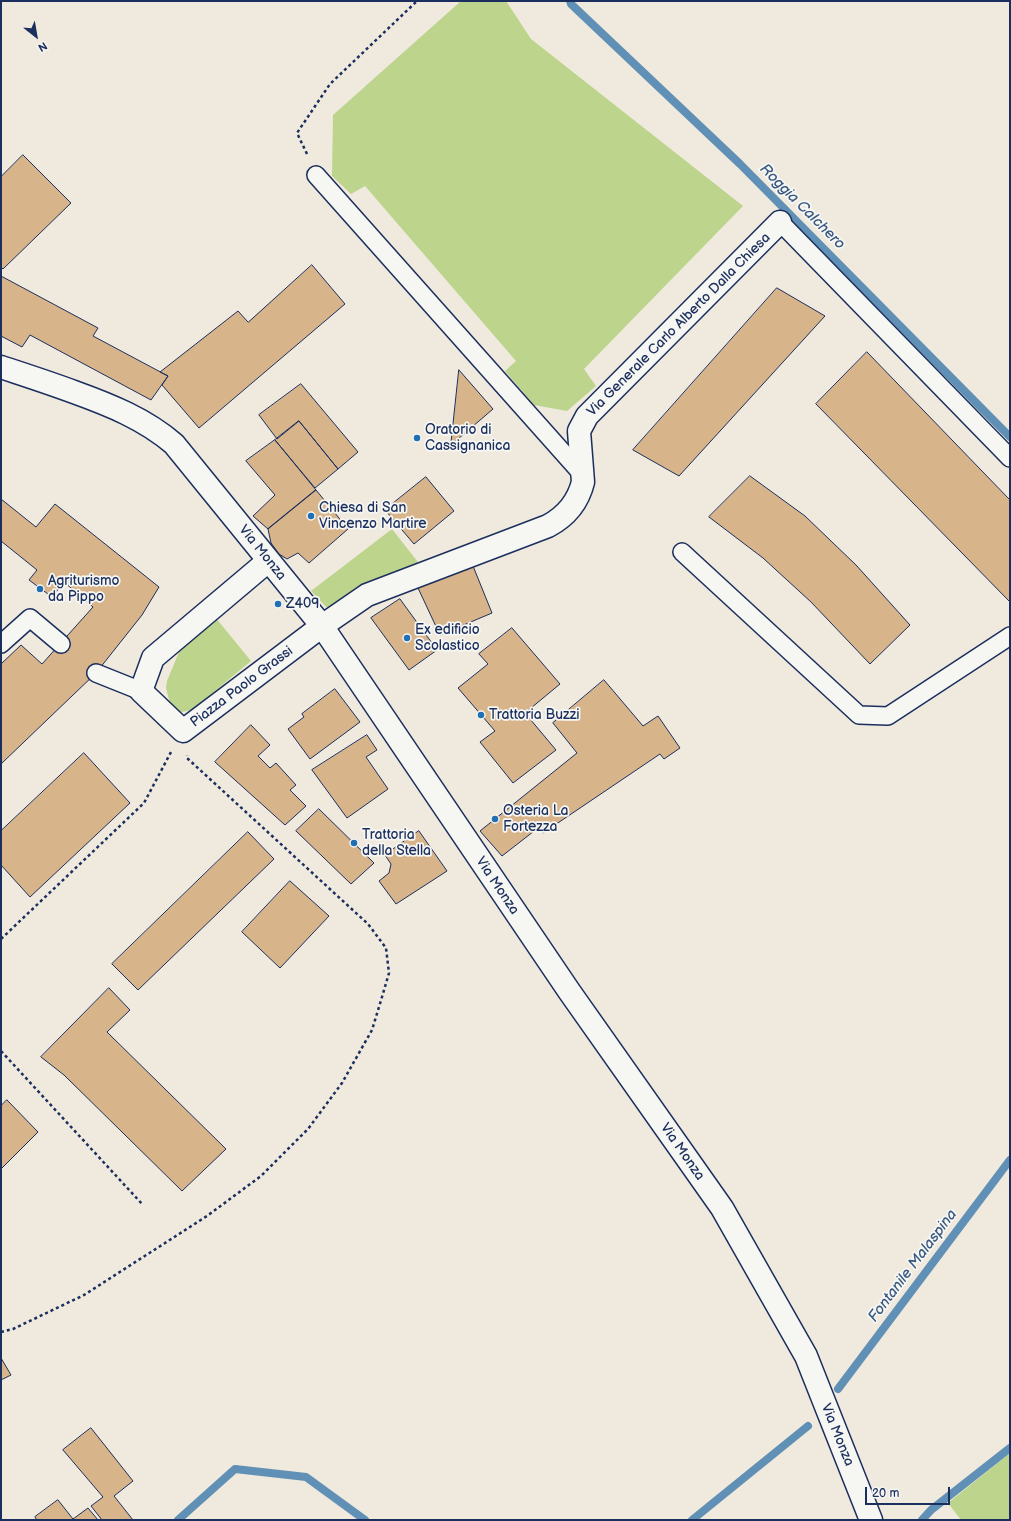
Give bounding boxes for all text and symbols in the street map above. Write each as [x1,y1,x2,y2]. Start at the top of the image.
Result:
north arrow [16,16,56,56]
text: N [36,39,49,54]
water label: Roggia Calchero [755,160,849,254]
street label: Via Generale Carlo Alberto Dalla Chiesa [584,230,774,420]
place label: Oratorio di Cassignanica [425,422,510,454]
marker: Oratorio di Cassignanica [412,433,422,443]
place label: Chiesa di San Vincenzo Martire [319,500,427,532]
marker: Chiesa di San Vincenzo Martire [306,511,316,521]
street label: Via Monza [235,522,289,584]
place label: Agriturismo da Pippo [48,573,119,606]
marker: Agriturismo da Pippo [35,584,45,594]
place label: Z409 [286,596,319,612]
marker: Z409 [273,599,283,609]
place label: Ex edificio Scolastico [415,622,480,654]
marker: Ex edificio Scolastico [402,633,412,643]
street label: Piazza Paolo Grassi [187,643,297,731]
place label: Trattoria Buzzi [489,707,580,723]
marker: Trattoria Buzzi [476,710,486,720]
place label: Osteria La Fortezza [503,803,568,836]
marker: Osteria La Fortezza [490,814,500,824]
place label: Trattoria della Stella [362,827,431,860]
marker: Trattoria della Stella [349,838,359,848]
street label: Via Monza [472,854,522,918]
street label: Via Monza [656,1120,708,1184]
water label: Fontanile Malaspina [865,1206,961,1326]
street label: Via Monza [817,1401,857,1469]
scale bar [867,1479,952,1505]
text: 20 m [872,1486,899,1501]

